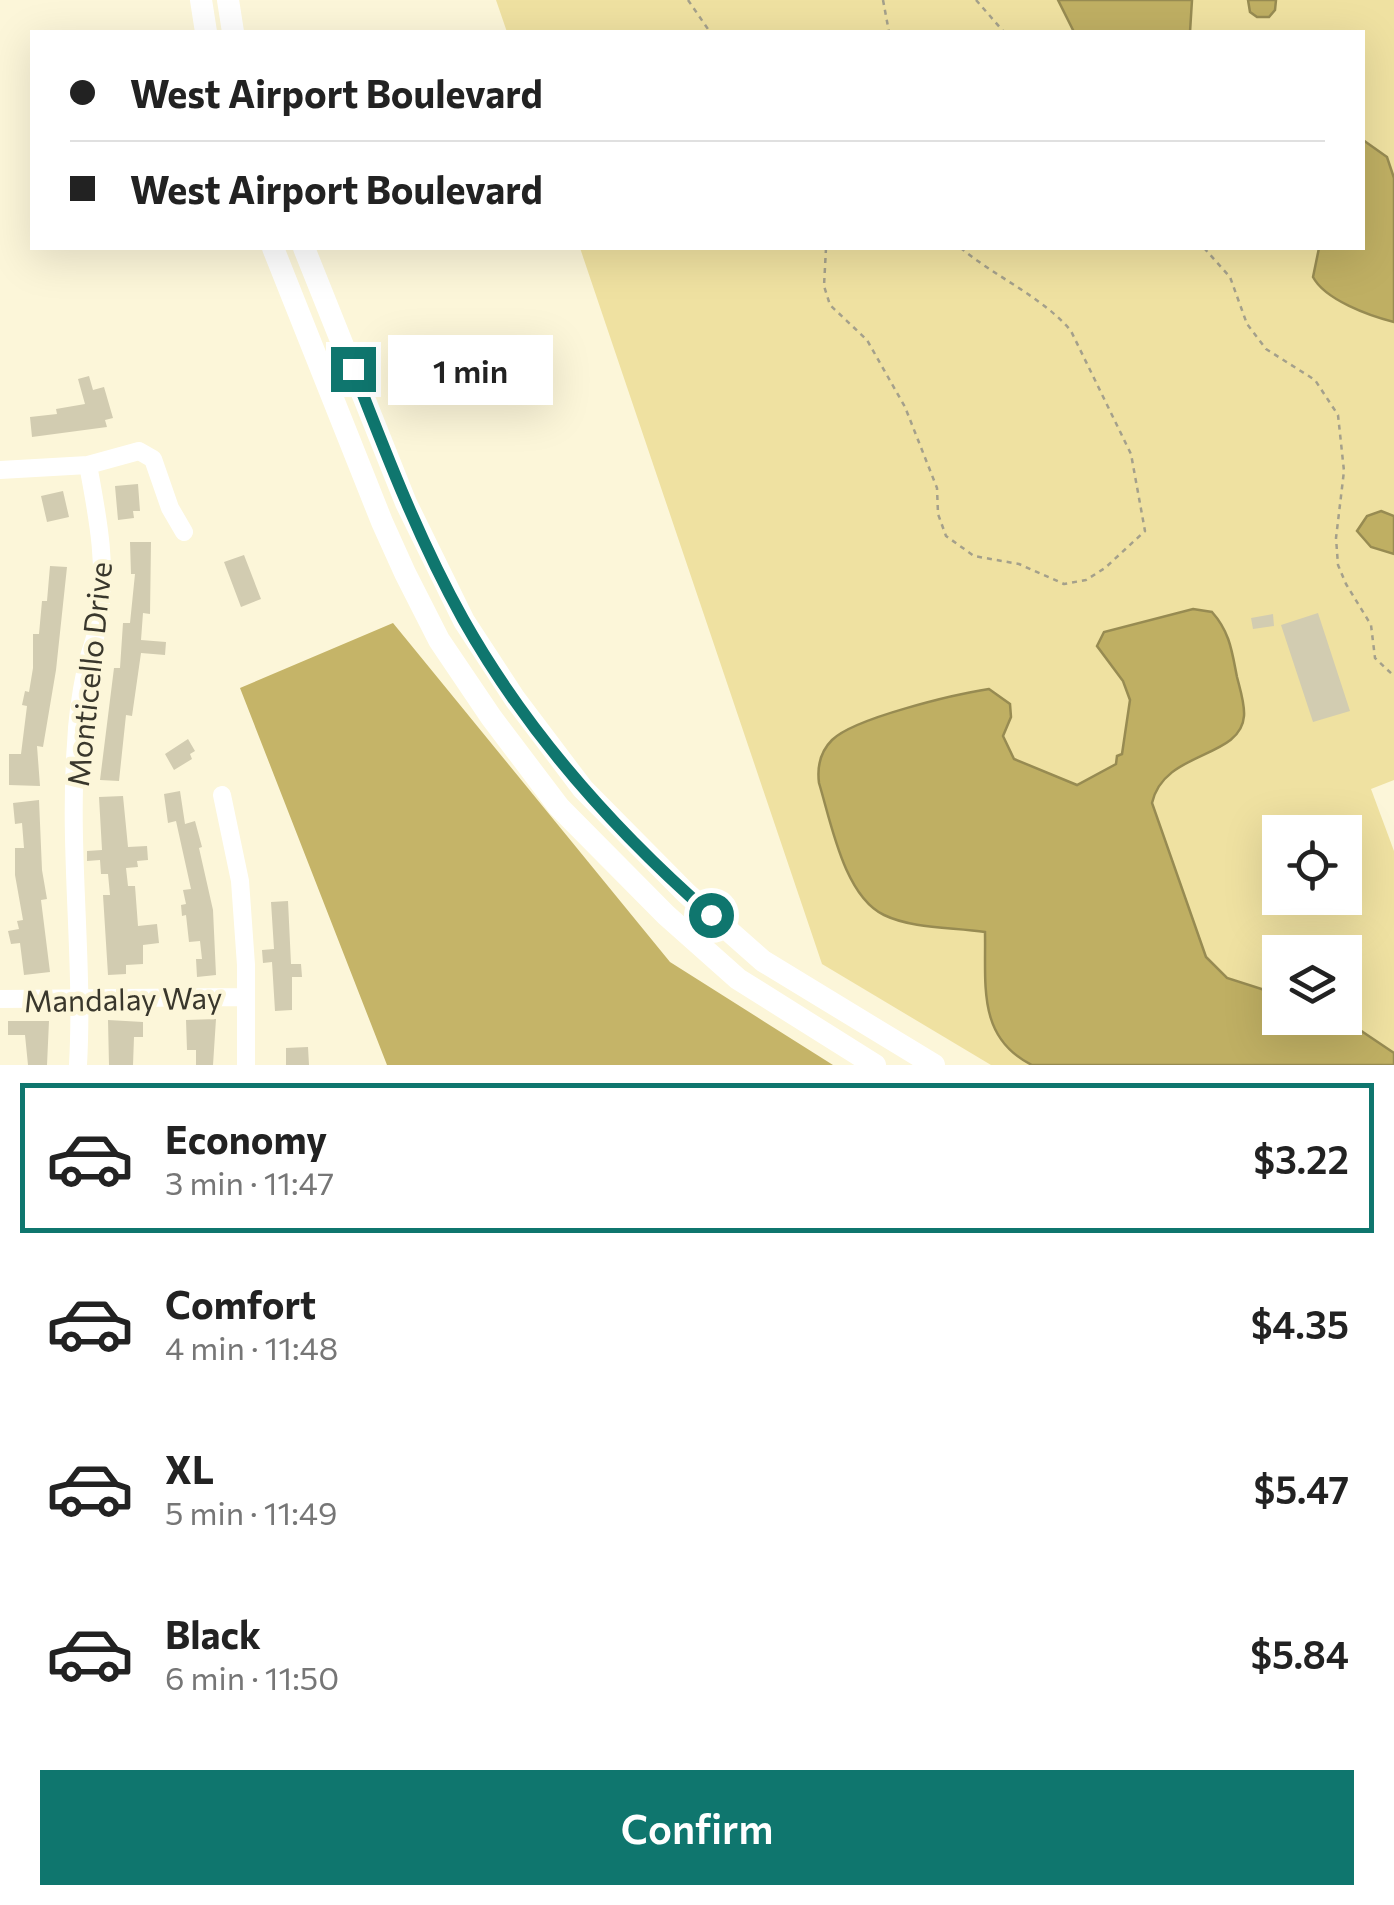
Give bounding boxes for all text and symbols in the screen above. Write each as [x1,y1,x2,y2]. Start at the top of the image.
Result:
text: West Airport Boulevard [130,69,543,116]
text: West Airport Boulevard [130,165,543,212]
callout: 1 min [388,334,553,404]
route end [331,347,376,392]
text: 1 min [433,350,508,390]
street label: Monticello Drive [58,560,118,788]
map controls [1262,815,1362,1035]
button: locate [1262,815,1362,915]
route start [689,893,734,938]
button: layers [1262,935,1362,1035]
street label: Mandalay Way [23,978,223,1018]
icon: car [45,1113,135,1203]
text: Economy [165,1115,327,1162]
text: $3.22 [1253,1135,1349,1182]
text: 3 min · 11:47 [165,1162,334,1202]
icon: car [45,1278,135,1368]
text: Comfort [165,1280,316,1327]
text: $4.35 [1251,1300,1349,1347]
text: 4 min · 11:48 [165,1327,338,1367]
icon: car [45,1443,135,1533]
text: XL [165,1445,214,1492]
text: $5.47 [1254,1465,1349,1512]
text: 5 min · 11:49 [165,1492,337,1532]
icon: car [45,1608,135,1698]
text: Black [165,1610,261,1657]
text: $5.84 [1250,1630,1349,1677]
text: 6 min · 11:50 [165,1657,339,1697]
button: Confirm [40,1770,1354,1885]

